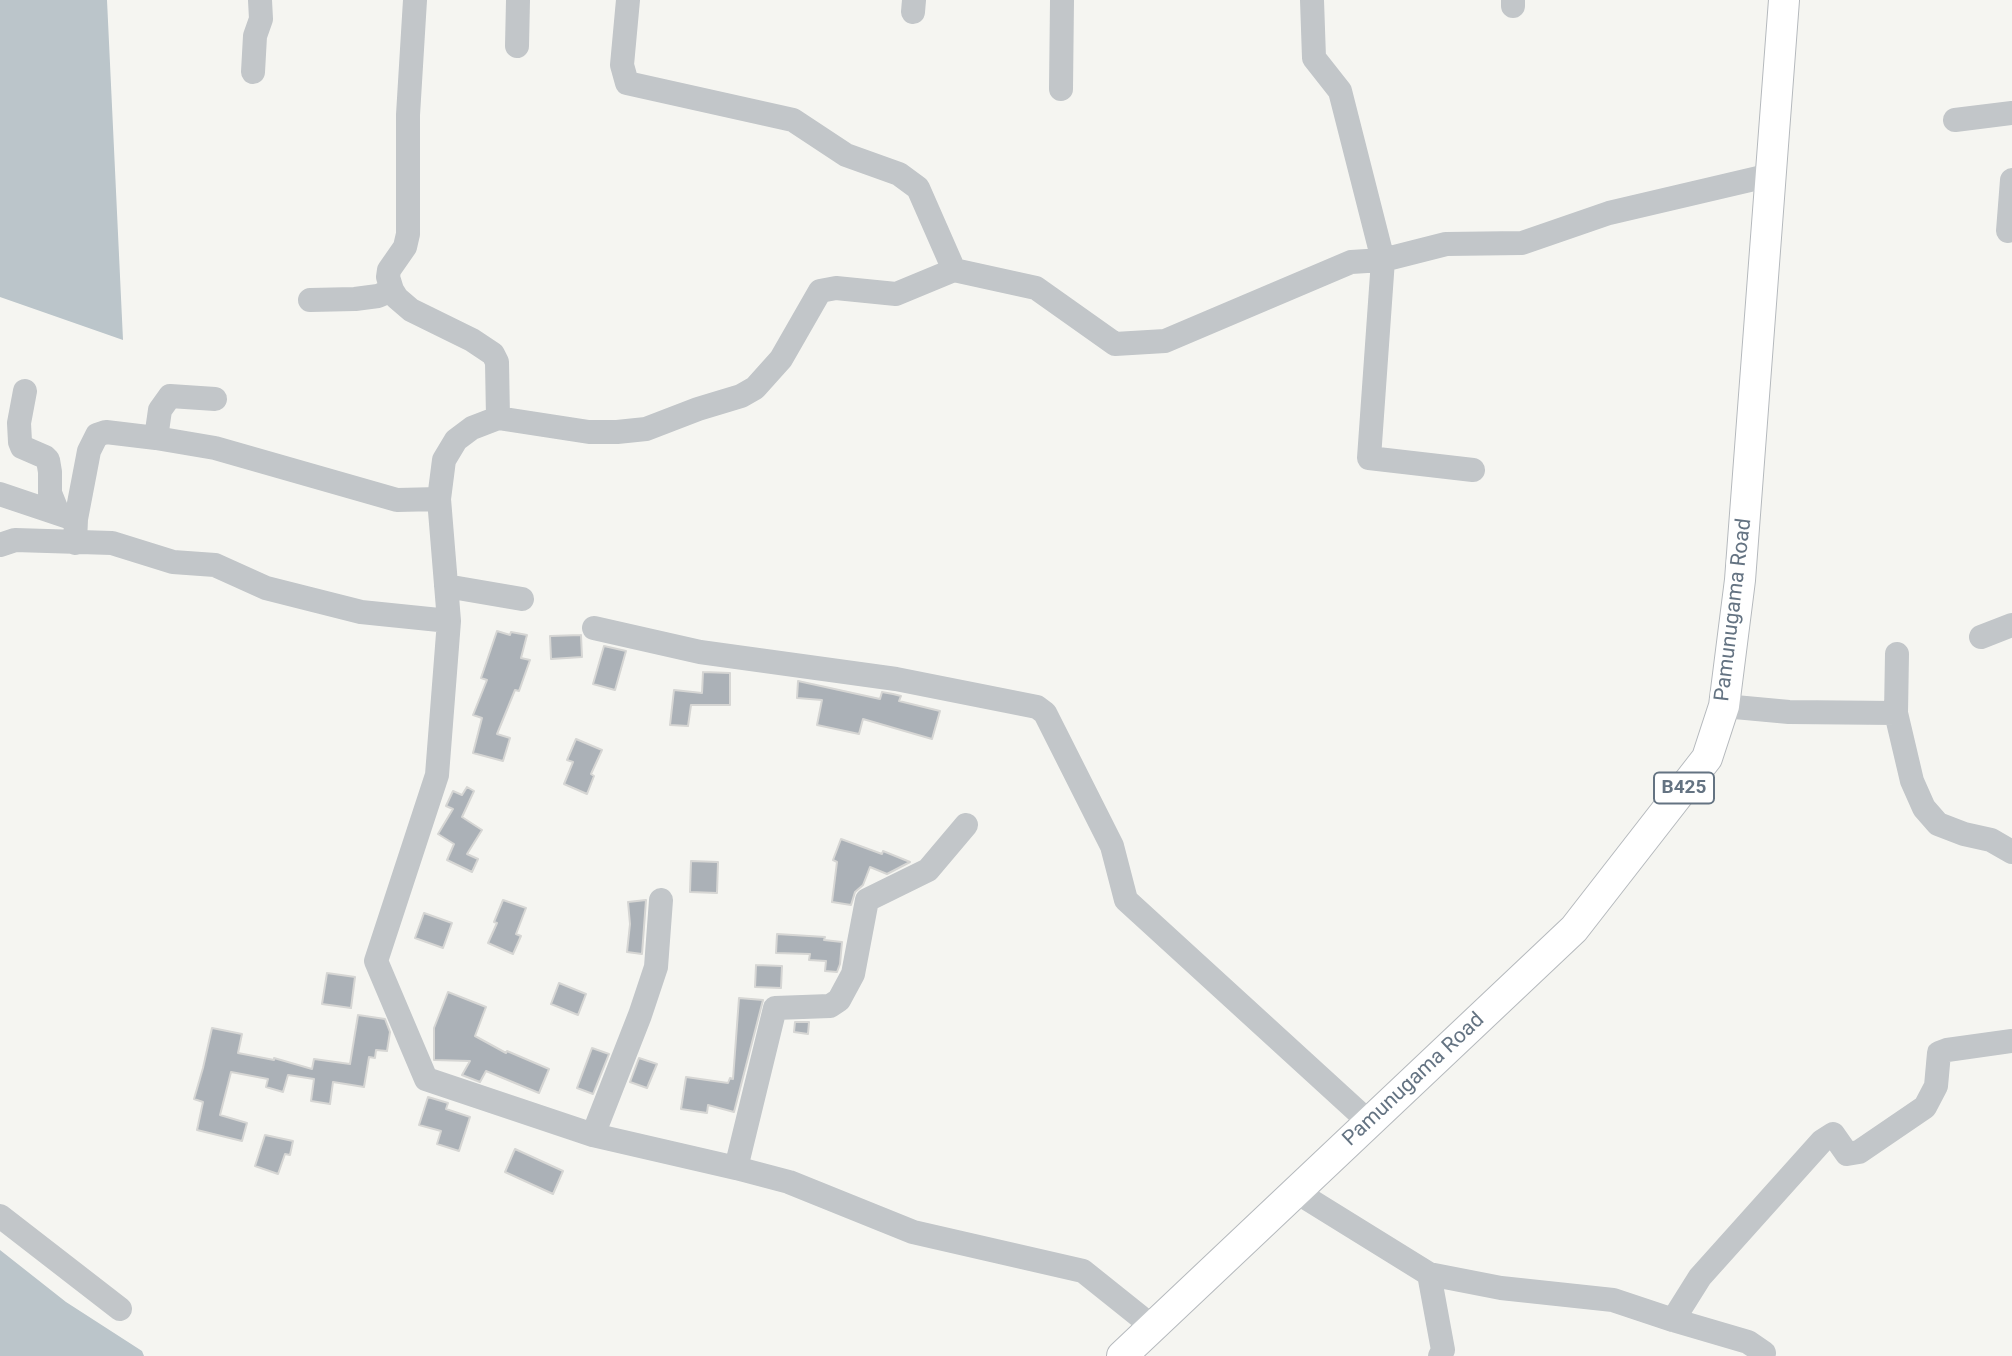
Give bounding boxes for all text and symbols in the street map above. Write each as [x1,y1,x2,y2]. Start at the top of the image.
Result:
street label: Pamunugama Road [1710,517,1758,703]
road number: B425 [1654,772,1714,804]
street label: Pamunugama Road [1338,1008,1490,1152]

